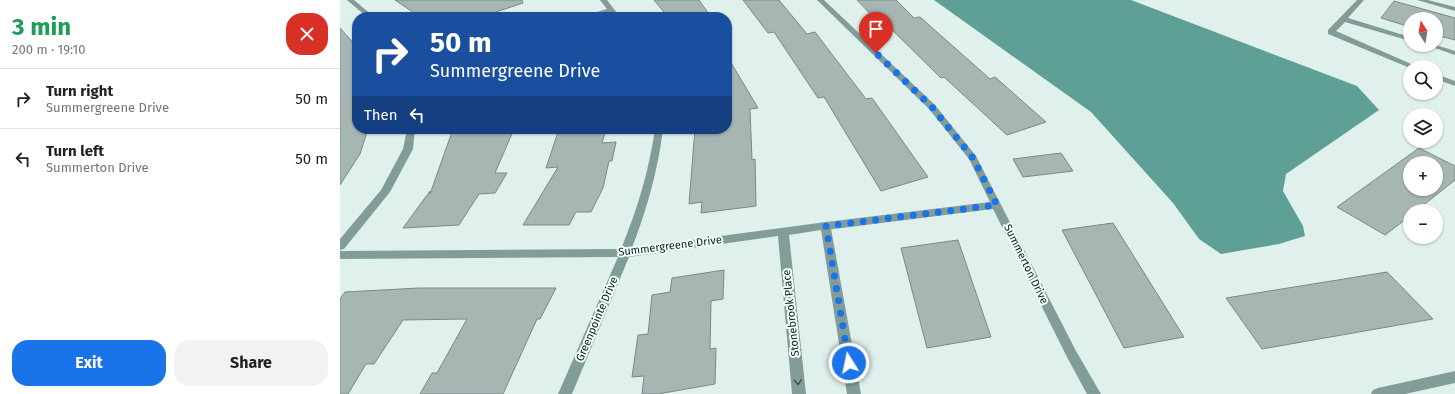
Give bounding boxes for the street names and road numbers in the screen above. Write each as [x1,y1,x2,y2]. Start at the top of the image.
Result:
street label: Summerton Drive [1001,222,1051,306]
street label: Summergreene Drive [618,233,722,259]
street label: Stonebrook Place [780,269,802,357]
street label: Greenpointe Drive [573,275,621,363]

